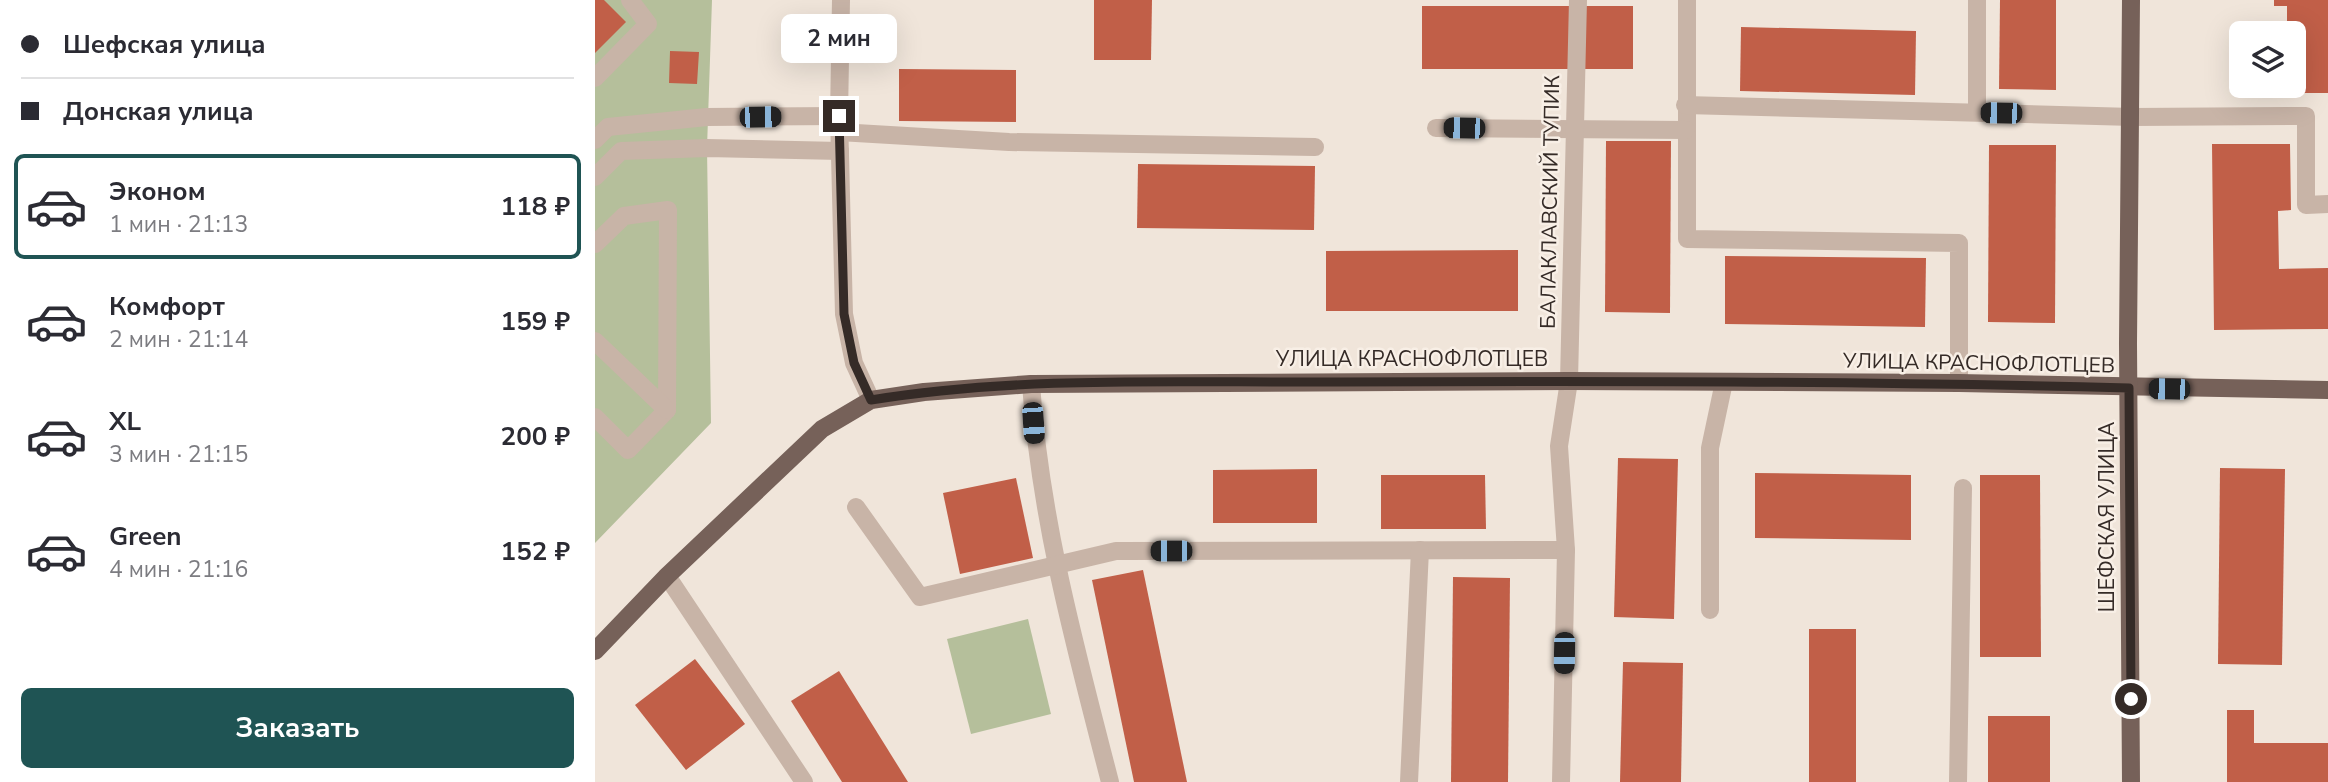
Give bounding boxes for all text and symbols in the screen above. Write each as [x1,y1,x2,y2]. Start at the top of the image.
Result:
callout: 2 мин [781,15,897,64]
map controls [2229,21,2306,98]
button: layers [2229,21,2306,98]
text: 2 мин [807,23,871,54]
text: Шефская улица [63,27,266,62]
street label: БАЛАКЛАВСКИЙ ТУПИК [1534,74,1566,329]
text: Донская улица [63,94,254,129]
route end [823,100,855,132]
car [1980,102,2023,124]
car [739,106,782,128]
car [1443,117,1486,139]
text: Эконом [109,174,206,209]
icon: car [25,175,88,238]
text: 118 ₽ [501,189,570,224]
text: 1 мин · 21:13 [109,209,248,240]
text: Комфорт [109,289,225,324]
icon: car [25,290,88,353]
text: 159 ₽ [501,304,570,339]
text: 2 мин · 21:14 [109,324,248,355]
street label: УЛИЦА КРАСНОФЛОТЦЕВ [1275,345,1548,373]
street label: УЛИЦА КРАСНОФЛОТЦЕВ [1842,347,2115,379]
car [2148,378,2191,400]
car [1022,401,1045,445]
text: XL [109,404,141,439]
icon: car [25,405,88,468]
text: 200 ₽ [501,419,570,454]
street label: ШЕФСКАЯ УЛИЦА [2093,422,2121,612]
text: 3 мин · 21:15 [109,439,248,470]
text: Green [109,519,182,554]
icon: car [25,520,88,583]
text: 152 ₽ [501,534,570,569]
car [1151,541,1193,562]
text: 4 мин · 21:16 [109,554,248,585]
car [1554,632,1575,674]
route start [2115,683,2147,715]
button: Заказать [21,688,574,768]

